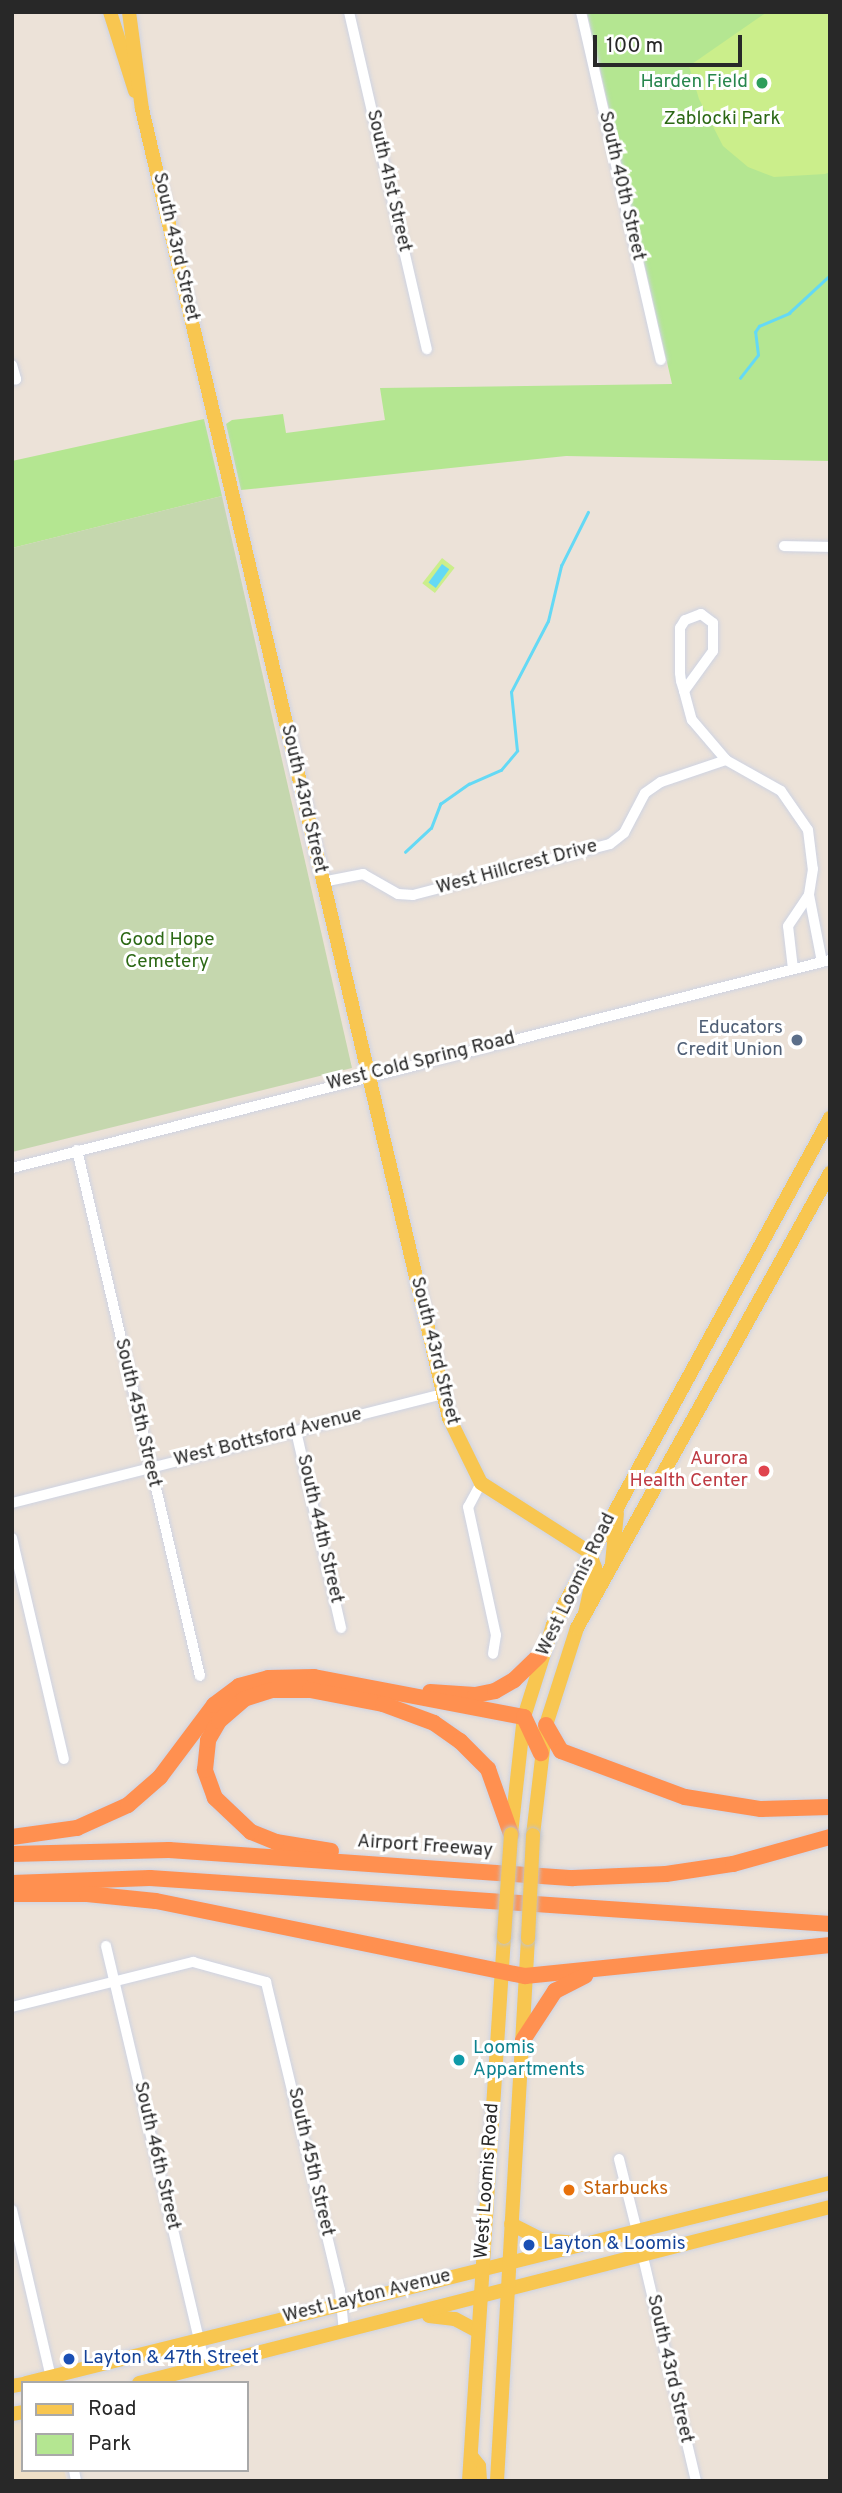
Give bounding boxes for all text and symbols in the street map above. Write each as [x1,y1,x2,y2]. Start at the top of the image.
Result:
scale bar [597,21,746,65]
text: 100 m [606,33,663,60]
place label: Harden Field [640,72,748,94]
marker: Harden Field [754,75,770,91]
street label: South 41st Street [361,108,415,254]
street label: South 40th Street [593,109,649,263]
park label: Zablocki Park [663,109,781,131]
street label: South 43rd Street [147,170,203,324]
street label: South 43rd Street [275,722,331,876]
street label: West Hillcrest Drive [434,836,600,900]
park label: Good Hope Cemetery [119,930,215,974]
place label: Educators Credit Union [676,1018,783,1062]
street label: West Cold Spring Road [324,1028,518,1096]
marker: Educators Credit Union [789,1032,805,1048]
street label: South 43rd Street [405,1275,463,1427]
street label: South 45th Street [109,1336,165,1490]
street label: West Bottsford Avenue [171,1404,365,1472]
place label: Aurora Health Center [630,1449,748,1493]
street label: South 44th Street [291,1452,347,1606]
marker: Aurora Health Center [754,1461,774,1481]
street label: West Loomis Road [532,1510,622,1660]
street label: Airport Freeway [356,1831,494,1863]
place label: Loomis Appartments [473,2038,585,2082]
marker: Loomis Appartments [451,2052,467,2068]
street label: South 46th Street [128,2080,184,2232]
street label: South 45th Street [282,2085,338,2239]
street label: West Loomis Road [471,2102,505,2260]
place label: Starbucks [583,2179,668,2201]
marker: Starbucks [561,2182,577,2198]
place label: Layton & Loomis [543,2234,686,2256]
marker: Layton & Loomis [521,2237,537,2253]
street label: West Layton Avenue [280,2265,454,2329]
street label: South 43rd Street [641,2292,697,2446]
place label: Layton & 47th Street [83,2348,259,2370]
marker: Layton & 47th Street [61,2351,77,2367]
legend [21,2381,248,2472]
text: Road [88,2396,137,2423]
text: Park [88,2431,131,2458]

